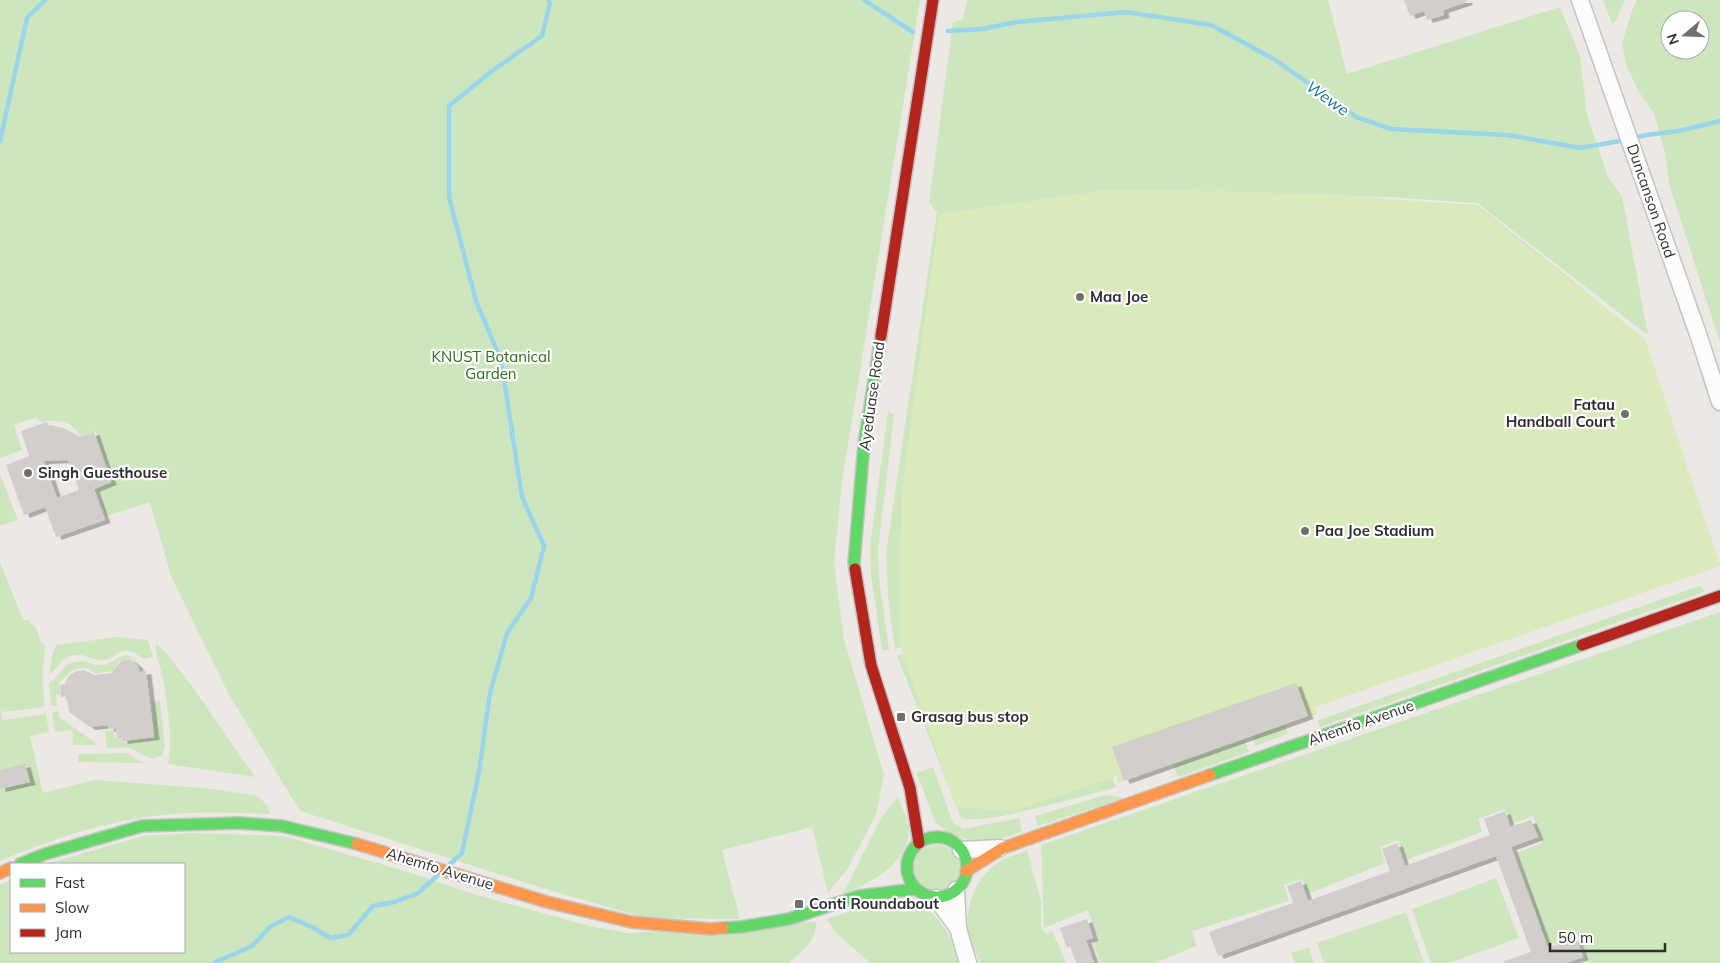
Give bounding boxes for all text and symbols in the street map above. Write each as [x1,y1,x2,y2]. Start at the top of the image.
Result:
north arrow [1660,10,1710,60]
text: N [1662,31,1683,47]
water label: Wewe [1303,76,1354,120]
street label: Duncanson Road [1623,141,1680,260]
place label: Maa Joe [1090,287,1148,306]
marker: Maa Joe [1074,291,1086,303]
street label: Ayeduase Road [854,340,889,452]
park label: KNUST Botanical Garden [432,347,551,383]
place label: Fatau Handball Court [1506,395,1615,431]
marker: Fatau Handball Court [1619,408,1631,420]
place label: Singh Guesthouse [38,463,167,482]
marker: Singh Guesthouse [22,467,34,479]
place label: Paa Joe Stadium [1315,521,1434,540]
marker: Paa Joe Stadium [1299,525,1311,537]
street label: Ahemfo Avenue [1305,696,1416,750]
place label: Grasag bus stop [911,707,1029,726]
marker: Grasag bus stop [895,711,907,723]
street label: Ahemfo Avenue [384,843,496,894]
legend [10,863,185,953]
text: Fast [55,873,85,892]
place label: Conti Roundabout [809,894,939,913]
text: Slow [55,898,89,917]
marker: Conti Roundabout [793,898,805,910]
scale bar [1550,920,1665,952]
text: Jam [55,923,82,942]
text: 50 m [1558,928,1593,947]

